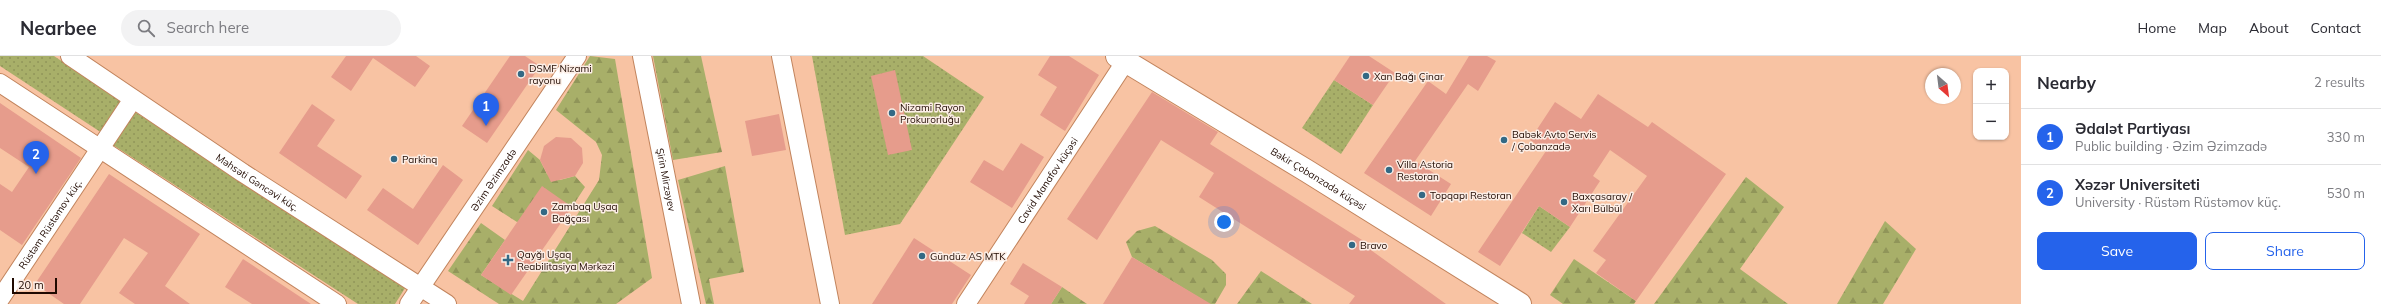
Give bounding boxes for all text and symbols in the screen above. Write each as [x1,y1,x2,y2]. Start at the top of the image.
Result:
search box [121,10,401,46]
text: Nearbee [20,16,97,40]
icon: search [135,17,157,39]
text: Search here [167,18,249,37]
text: Home [2137,19,2176,37]
text: Map [2198,19,2227,37]
text: About [2249,19,2289,37]
text: Contact [2311,19,2361,37]
place label: DSMF Nizami rayonu [529,62,592,87]
north arrow [1925,68,1961,104]
map controls [1973,68,2009,140]
button: + [1973,68,2009,104]
marker: DSMF Nizami rayonu [516,69,526,79]
place label: Xan Bağı Çinar [1374,70,1444,83]
marker: Xan Bağı Çinar [1361,71,1371,81]
text: Nearby [2037,72,2096,93]
text: 2 results [2314,74,2365,90]
pin: 1 [473,93,499,126]
place label: Nizami Rayon Prokurorluğu [900,101,965,126]
button: − [1973,104,2009,140]
marker: Nizami Rayon Prokurorluğu [887,108,897,118]
text: Ədalət Partiyası [2075,119,2191,138]
place label: Babək Avto Servis / Çobanzadə [1511,128,1597,153]
text: 1 [2046,129,2054,145]
text: 330 m [2327,129,2365,145]
street label: Cavid Manafov küçəsi [1015,135,1081,226]
marker: Babək Avto Servis / Çobanzadə [1499,135,1509,145]
text: Public building · Əzim Əzimzadə [2075,138,2267,154]
pin: 2 [23,141,49,174]
street label: Bəkir Çobanzadə küçəsi [1268,145,1369,213]
street label: Əzim Əzimzadə [468,146,519,214]
street label: Şirin Mirzəyev [653,147,679,213]
street label: Məhsəti Gəncəvi küç. [213,151,301,214]
place label: Parkinq [402,153,437,166]
marker: Parkinq [389,154,399,164]
place label: Villa Astoria Restoran [1397,158,1453,183]
marker: Villa Astoria Restoran [1384,165,1394,175]
text: Xəzər Universiteti [2075,175,2200,194]
street label: Rüstəm Rüstəmov küç. [16,177,85,272]
text: 2 [2046,185,2054,201]
text: 530 m [2327,185,2365,201]
place label: Topqapı Restoran [1430,189,1512,202]
marker: Topqapı Restoran [1417,190,1427,200]
place label: Baxçasaray / Xarı Bülbül [1572,190,1633,215]
text: University · Rüstəm Rüstəmov küç. [2075,194,2281,210]
marker: Baxçasaray / Xarı Bülbül [1559,197,1569,207]
place label: Zambaq Uşaq Bağçası [552,200,618,225]
marker: Zambaq Uşaq Bağçası [539,207,549,217]
your location [1214,212,1234,232]
button: Save [2037,232,2197,270]
button: Share [2205,232,2365,270]
place label: Bravo [1360,239,1388,252]
marker: Bravo [1347,240,1357,250]
place label: Qayğı Uşaq Reabilitasiya Mərkəzi [517,248,615,273]
place label: Gündüz AS MTK [930,250,1006,263]
marker: Gündüz AS MTK [917,251,927,261]
marker: Qayğı Uşaq Reabilitasiya Mərkəzi [502,254,514,266]
scale bar [12,276,57,295]
text: 20 m [18,278,44,292]

